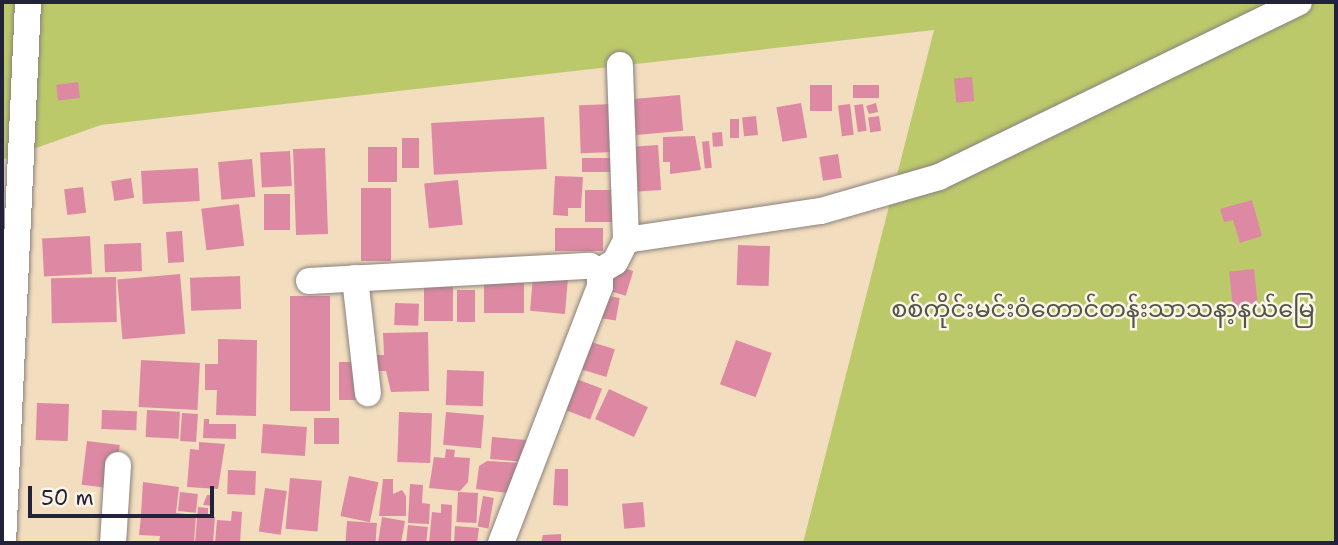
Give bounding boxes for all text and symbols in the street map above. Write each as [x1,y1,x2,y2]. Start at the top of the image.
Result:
park label: စစ်ကိုင်းမင်းဝံတောင်တန်းသာသနာ့နယ်မြေ [891,296,1315,324]
scale bar [32,472,217,516]
text: 50 m [41,484,94,512]

